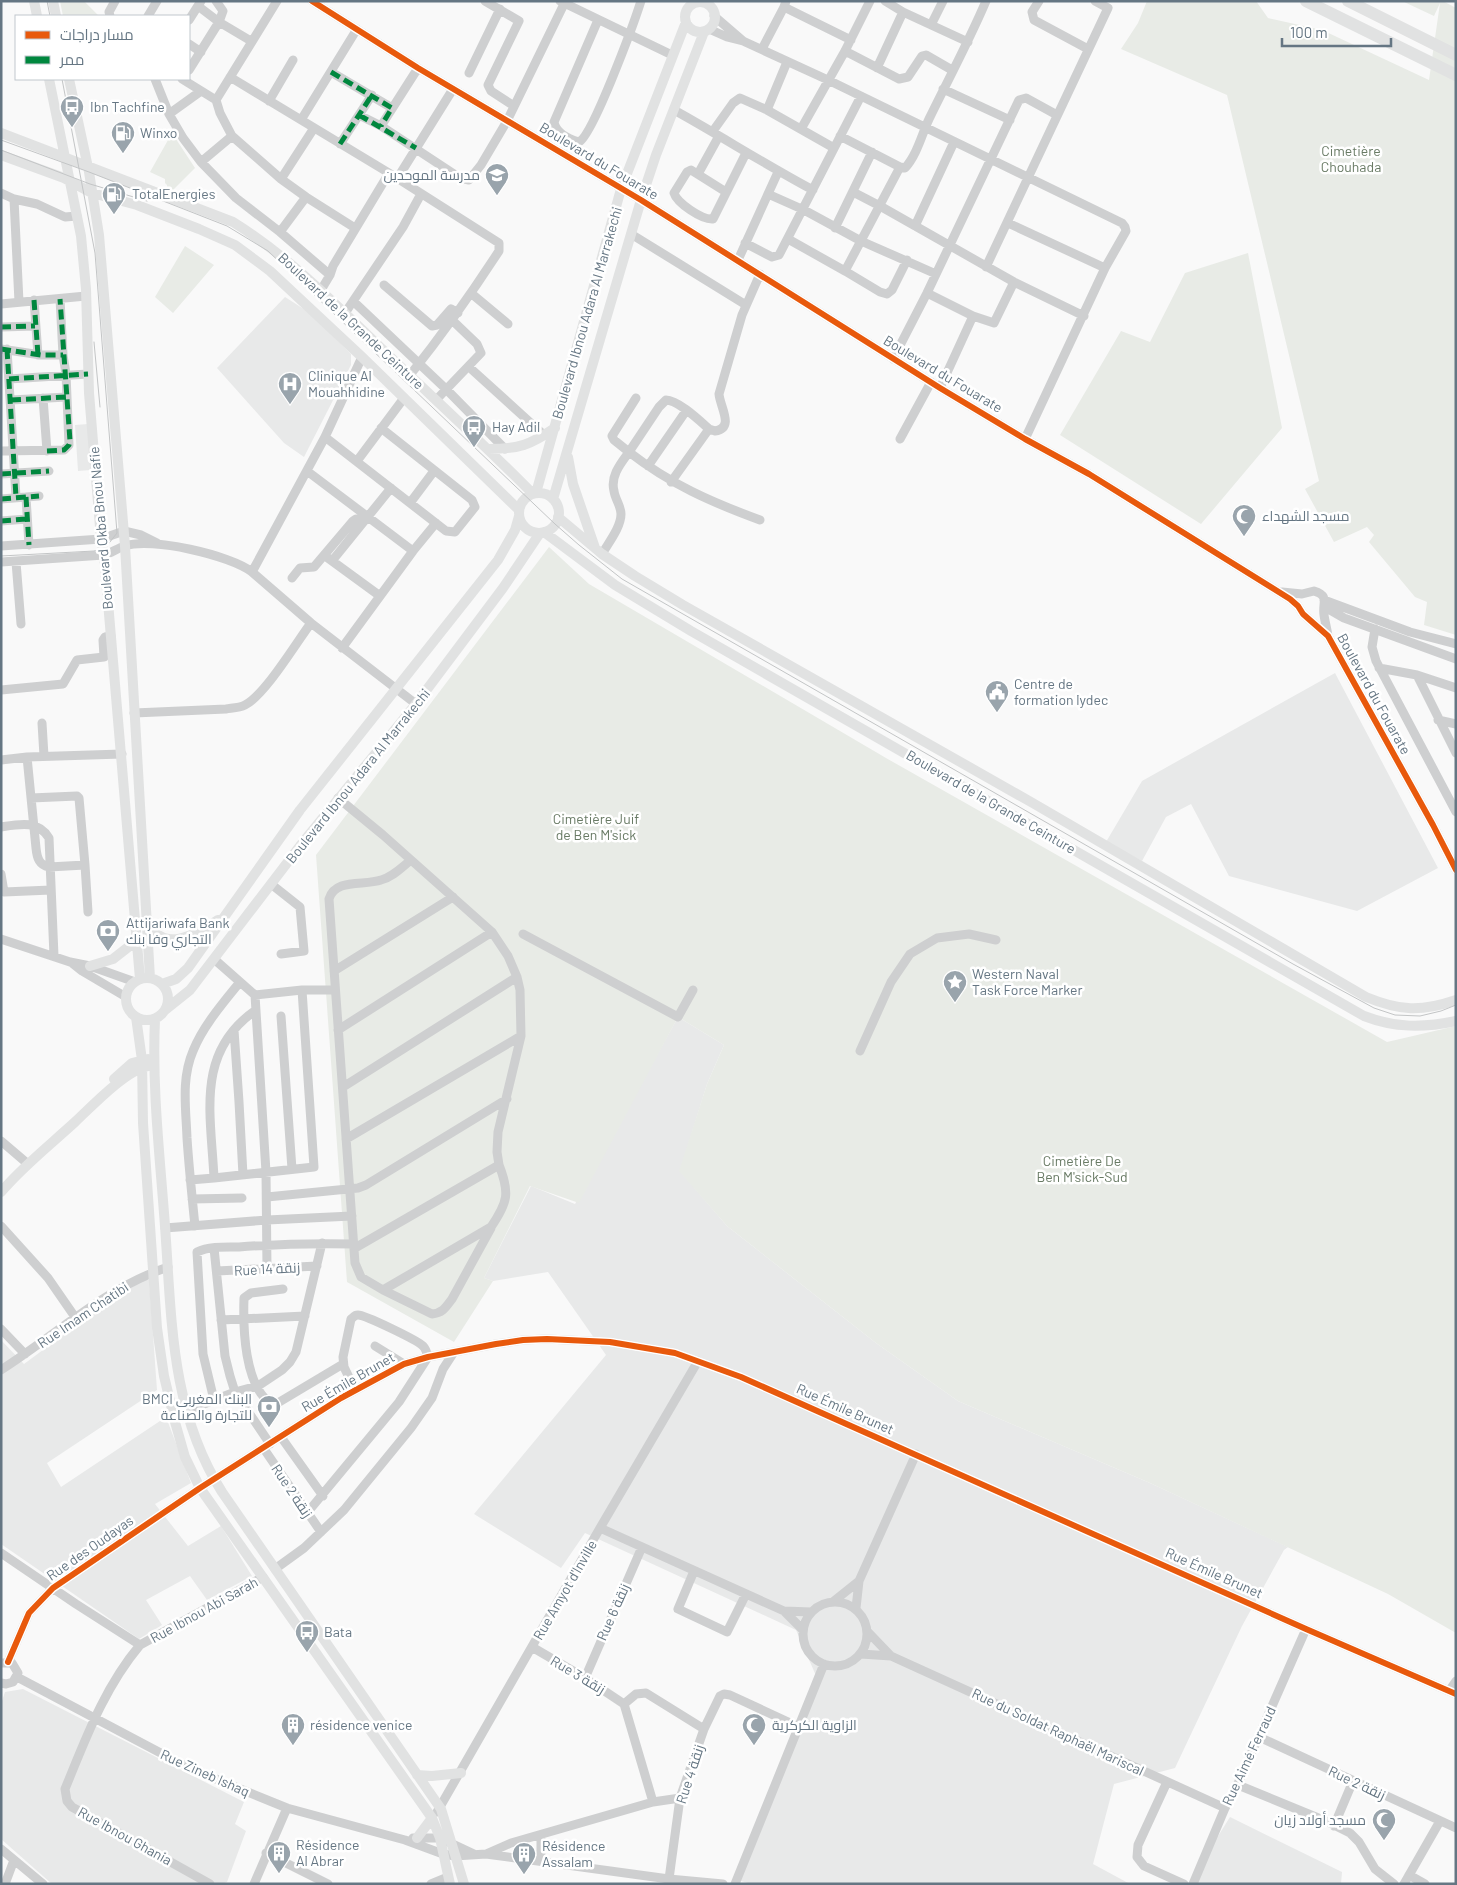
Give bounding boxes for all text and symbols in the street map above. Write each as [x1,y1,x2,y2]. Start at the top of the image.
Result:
legend [15,15,190,80]
scale bar [1282,15,1391,47]
text: 100 m [1290,23,1328,41]
text: مسار دراجات [60,25,134,44]
text: ممر [59,50,84,69]
bus stop icon: Ibn Tachfine [59,94,85,128]
place label: Ibn Tachfine [90,98,165,115]
street label: Boulevard du Fouarate [537,118,662,203]
fuel station icon: Winxo [110,120,136,154]
place label: Winxo [140,124,177,141]
park label: Cimetière Chouhada [1321,142,1381,175]
school or university icon: مدرسة الموحدين [484,162,510,196]
place label: مدرسة الموحدين [383,166,480,183]
fuel station icon: TotalEnergies [101,181,127,215]
place label: TotalEnergies [132,185,216,202]
street label: Boulevard Ibnou Adara Al Marrakechi [548,205,625,421]
street label: Boulevard de la Grande Ceinture [275,249,428,393]
street label: Boulevard du Fouarate [881,331,1006,416]
place label: Clinique Al Mouahhidine [308,367,385,400]
hospital icon: Clinique Al Mouahhidine [277,371,303,405]
bus stop icon: Hay Adil [461,414,487,448]
place label: Hay Adil [492,418,540,435]
street label: Boulevard Okba Bnou Nafie [85,446,116,610]
mosque icon: مسجد الشهداء [1231,503,1257,537]
place label: مسجد الشهداء [1262,507,1350,524]
street label: Boulevard du Fouarate [1334,630,1415,757]
place label: Centre de formation lydec [1014,675,1108,708]
public building icon: Centre de formation lydec [984,679,1010,713]
street label: Boulevard Ibnou Adara Al Marrakechi [282,685,433,866]
street label: Boulevard de la Grande Ceinture [903,746,1079,857]
park label: Cimetière Juif de Ben M'sick [553,810,639,843]
place label: Attijariwafa Bank التجاري وفا بنك [126,914,229,951]
bank icon: Attijariwafa Bank التجاري وفا بنك [95,918,121,952]
place label: Western Naval Task Force Marker [972,965,1083,998]
place icon: Western Naval Task Force Marker [942,969,968,1003]
park label: Cimetière De Ben M'sick-Sud [1036,1152,1128,1185]
street label: Rue 14 زنقة [233,1258,300,1279]
street label: Rue Imam Chatibi [34,1278,131,1351]
street label: Rue Émile Brunet [298,1348,397,1415]
street label: Rue Émile Brunet [794,1379,897,1438]
place label: BMCI البنك المغربي للتجارة والصناعة [142,1390,252,1423]
bank icon: BMCI البنك المغربي للتجارة والصناعة [256,1394,282,1428]
street label: Rue 2 زنقة [268,1461,317,1521]
street label: Rue des Oudayas [43,1511,137,1584]
street label: Rue Amyot d'Inville [529,1537,600,1643]
street label: Rue Émile Brunet [1163,1543,1266,1602]
street label: Rue Ibnou Abi Sarah [147,1573,261,1646]
street label: Rue 6 زنقة [592,1581,633,1643]
bus stop icon: Bata [294,1619,320,1653]
place label: Bata [324,1623,352,1640]
street label: Rue 3 زنقة [548,1652,609,1698]
street label: Rue du Soldat Raphaël Mariscal [970,1684,1147,1779]
street label: Rue Aimé Ferraud [1218,1703,1279,1808]
building icon: résidence venice [280,1712,306,1746]
mosque icon: الزاوية الكركرية [741,1712,767,1746]
place label: résidence venice [310,1716,412,1733]
place label: الزاوية الكركرية [772,1716,857,1733]
street label: Rue 4 زنقة [672,1742,707,1806]
street label: Rue Zineb Ishaq [158,1745,252,1800]
street label: Rue 2 زنقة [1326,1762,1388,1803]
street label: Rue Ibnou Ghania [75,1803,175,1868]
mosque icon: مسجد أولاد زيان [1371,1807,1397,1841]
place label: مسجد أولاد زيان [1274,1811,1366,1828]
place label: Résidence Al Abrar [296,1836,359,1869]
place label: Résidence Assalam [542,1837,605,1870]
building icon: Résidence Al Abrar [266,1840,292,1874]
building icon: Résidence Assalam [511,1841,537,1875]

